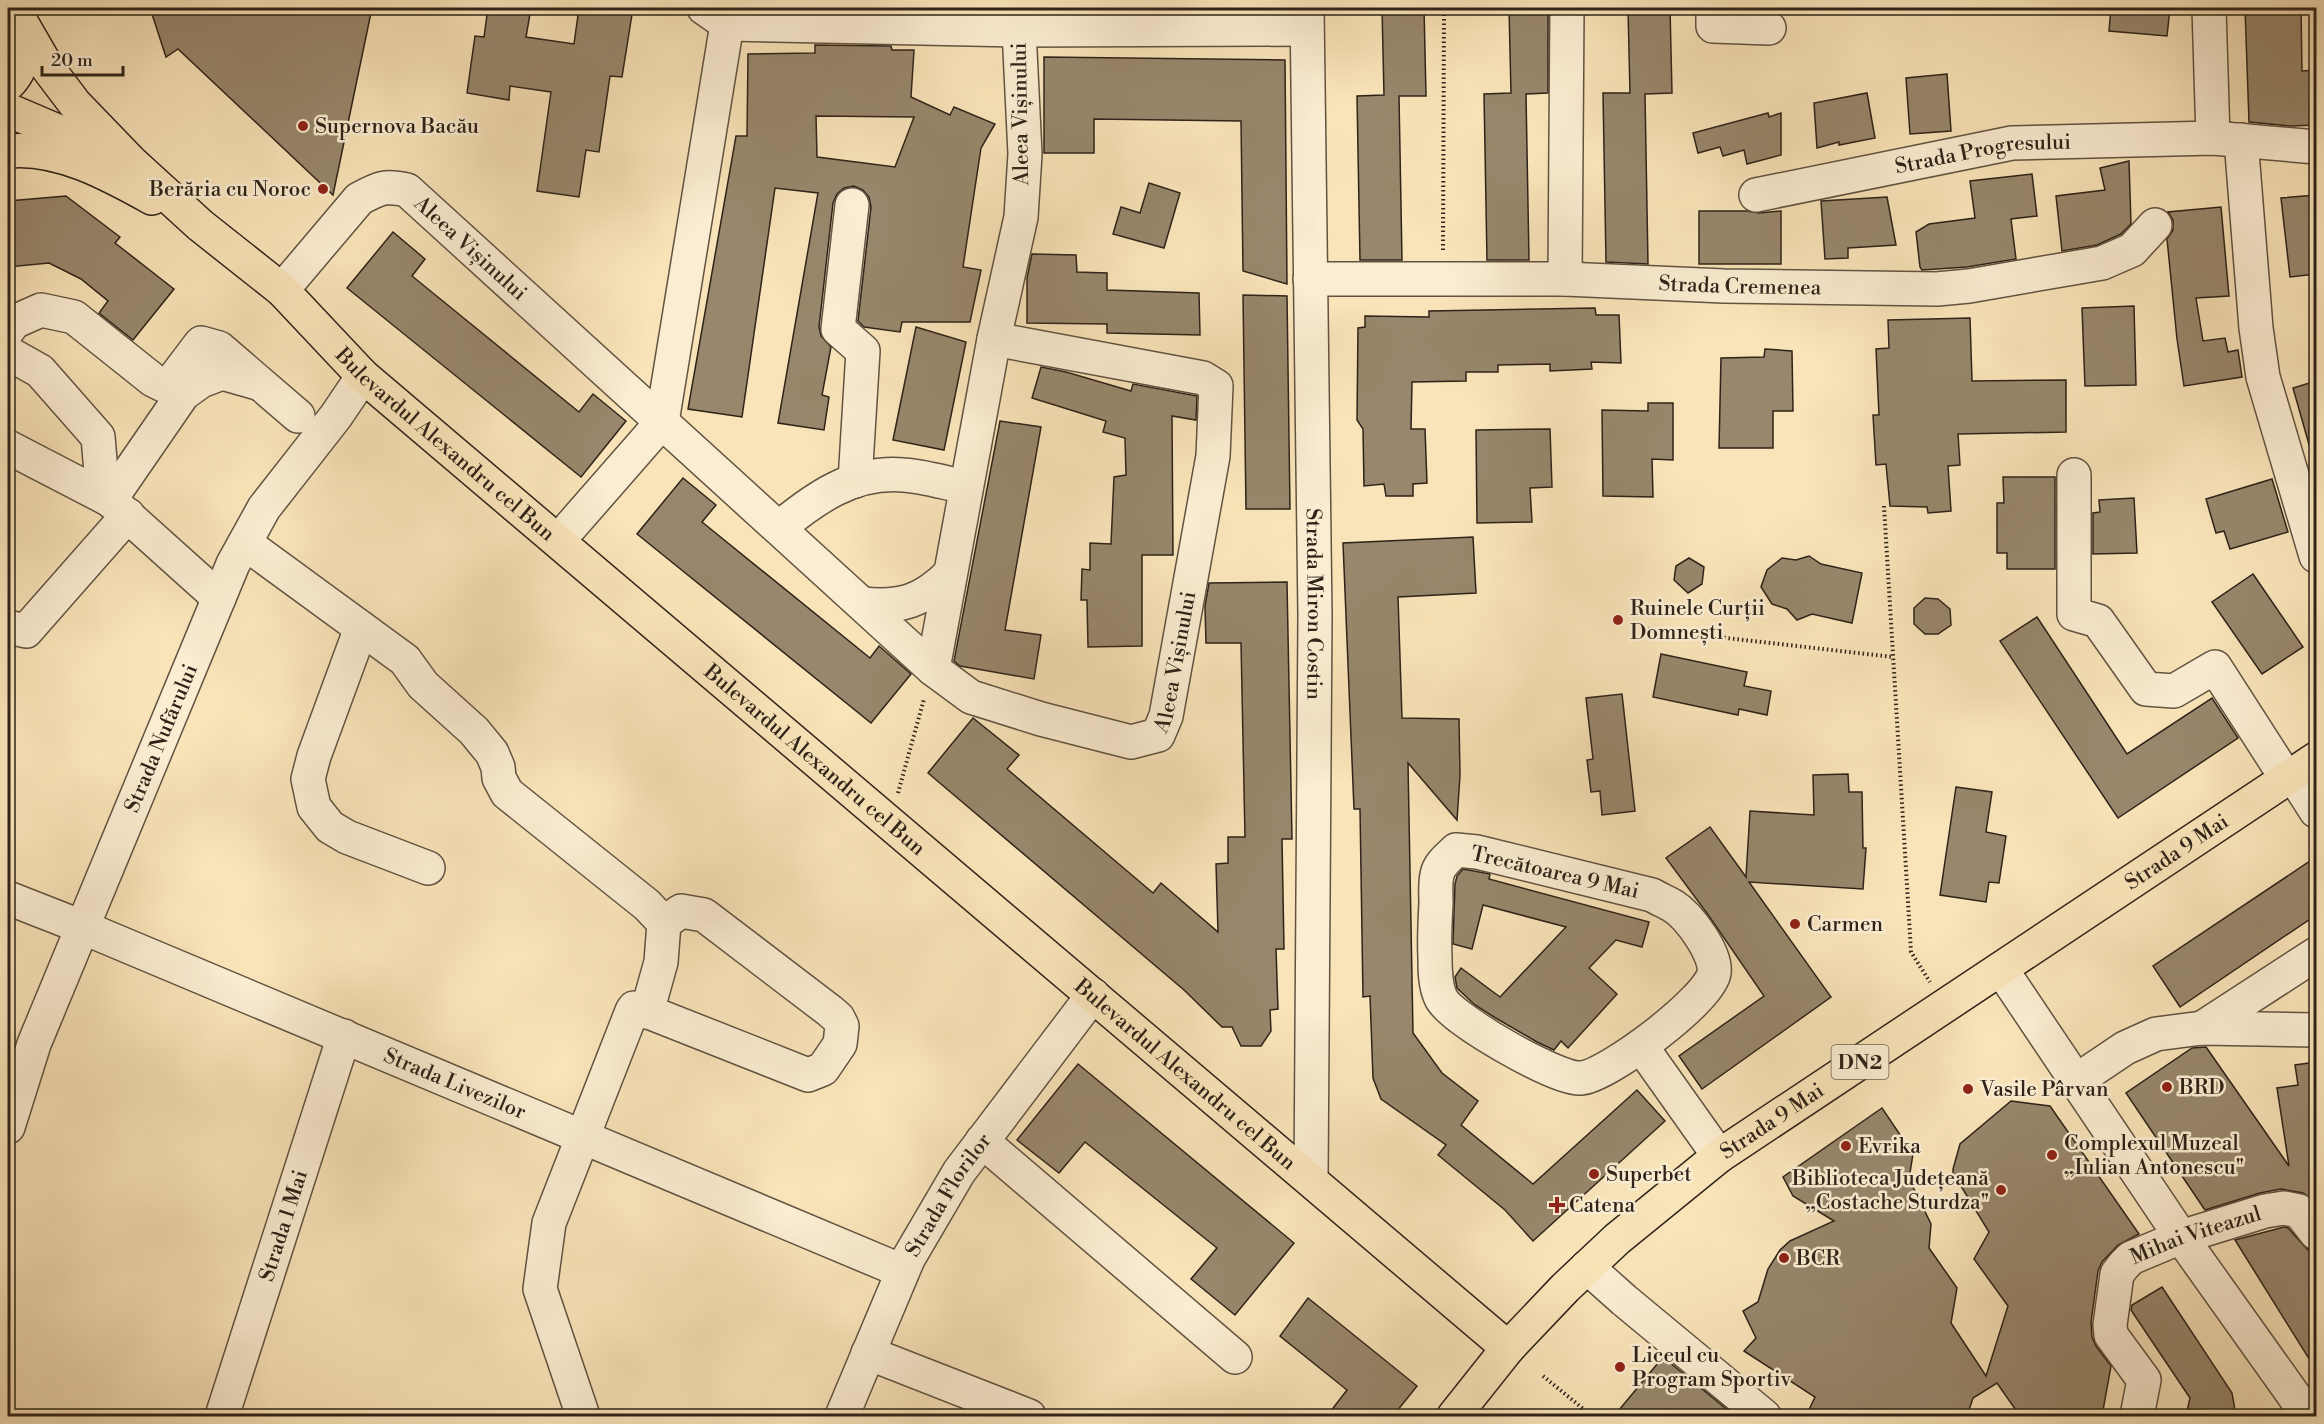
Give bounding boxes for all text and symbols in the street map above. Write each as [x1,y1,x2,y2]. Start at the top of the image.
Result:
scale bar [42,39,123,77]
street label: Aleea Vișinului [1007,42,1035,187]
text: 20 m [51,49,93,72]
place label: Supernova Bacău [315,114,479,140]
marker: Supernova Bacău [296,119,310,133]
street label: Strada Progresului [1893,130,2071,180]
place label: Berăria cu Noroc [148,177,311,203]
marker: Berăria cu Noroc [316,182,330,196]
street label: Aleea Vișinului [408,190,532,307]
street label: Strada Cremenea [1658,271,1822,301]
street label: Bulevardul Alexandru cel Bun [329,342,560,547]
street label: Strada Miron Costin [1300,508,1327,700]
street label: Aleea Vișinului [1148,589,1202,738]
place label: Ruinele Curții Domnești [1630,596,1765,646]
marker: Ruinele Curții Domnești [1611,613,1625,627]
street label: Bulevardul Alexandru cel Bun [698,659,931,862]
street label: Strada Nufărului [119,660,204,817]
street label: Strada 9 Mai [2120,809,2234,896]
street label: Trecătoarea 9 Mai [1468,841,1641,905]
place label: Carmen [1807,912,1884,938]
marker: Carmen [1788,917,1802,931]
street label: Bulevardul Alexandru cel Bun [1068,973,1301,1176]
street label: Strada Livezilor [380,1043,530,1126]
road number: DN2 [1832,1045,1888,1079]
place label: BRD [2178,1075,2225,1101]
place label: Vasile Pârvan [1979,1077,2109,1103]
street label: Strada 9 Mai [1716,1078,1829,1166]
marker: BRD [2160,1080,2174,1094]
marker: Vasile Pârvan [1961,1082,1975,1096]
street label: Strada Florilor [900,1128,998,1262]
place label: Complexul Muzeal „Iulian Antonescu" [2064,1131,2244,1181]
place label: Evrika [1858,1134,1921,1160]
marker: Evrika [1839,1139,1853,1153]
marker: Complexul Muzeal „Iulian Antonescu" [2045,1148,2059,1162]
place label: Superbet [1606,1162,1692,1188]
place label: Biblioteca Județeană „Costache Sturdza" [1791,1166,1989,1216]
street label: Strada 1 Mai [254,1167,314,1285]
marker: Superbet [1587,1167,1601,1181]
marker: Biblioteca Județeană „Costache Sturdza" [1994,1183,2008,1197]
place label: Catena [1569,1193,1635,1219]
marker: Catena [1550,1198,1564,1212]
street label: Mihai Viteazul [2126,1201,2265,1271]
place label: BCR [1795,1246,1840,1272]
marker: BCR [1777,1251,1791,1265]
place label: Liceul cu Program Sportiv [1632,1343,1792,1393]
marker: Liceul cu Program Sportiv [1613,1360,1627,1374]

